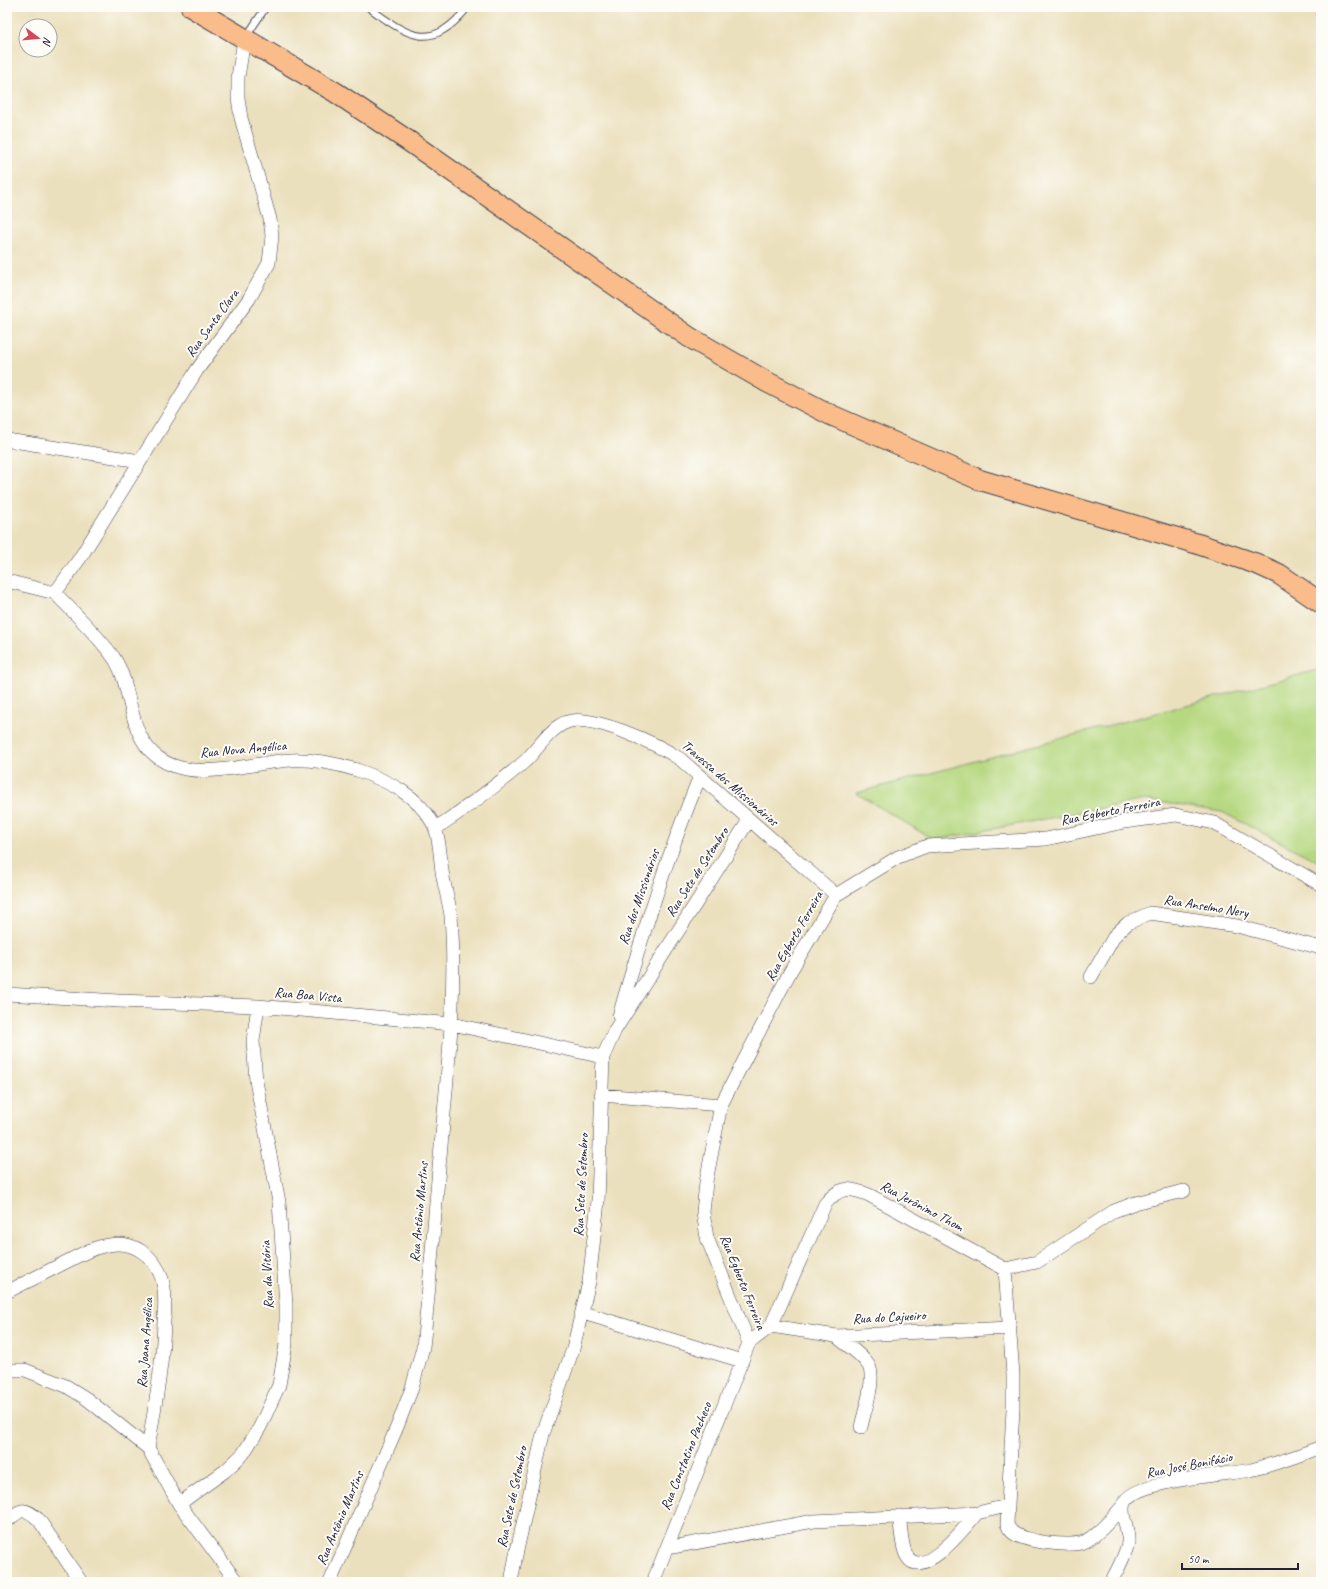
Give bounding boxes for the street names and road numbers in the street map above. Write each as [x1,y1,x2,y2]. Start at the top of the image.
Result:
street label: Rua Santa Clara [182,285,243,360]
street label: Travessa dos Missionários [678,736,783,830]
street label: Rua Nova Angélica [199,737,288,761]
street label: Rua Egberto Ferreira [1059,793,1162,829]
street label: Rua Sete de Setembro [662,822,733,920]
street label: Rua dos Missionários [615,846,664,947]
street label: Rua Egberto Ferreira [761,887,827,984]
street label: Rua Anselmo Nery [1163,891,1251,921]
street label: Rua Boa Vista [274,984,344,1007]
street label: Rua Sete de Setembro [570,1131,592,1237]
street label: Rua Antônio Martins [406,1160,432,1263]
street label: Rua Jerônimo Thom [878,1177,967,1236]
street label: Rua Egberto Ferreira [716,1232,770,1333]
street label: Rua da Vitória [257,1239,277,1310]
street label: Rua Joana Angélica [133,1296,157,1389]
street label: Rua do Cajueiro [852,1306,928,1327]
street label: Rua Constatino Pacheco [657,1399,716,1512]
street label: Rua Sete de Setembro [493,1443,531,1549]
street label: Rua José Bonifácio [1145,1448,1235,1482]
street label: Rua Antônio Martins [313,1467,368,1568]

